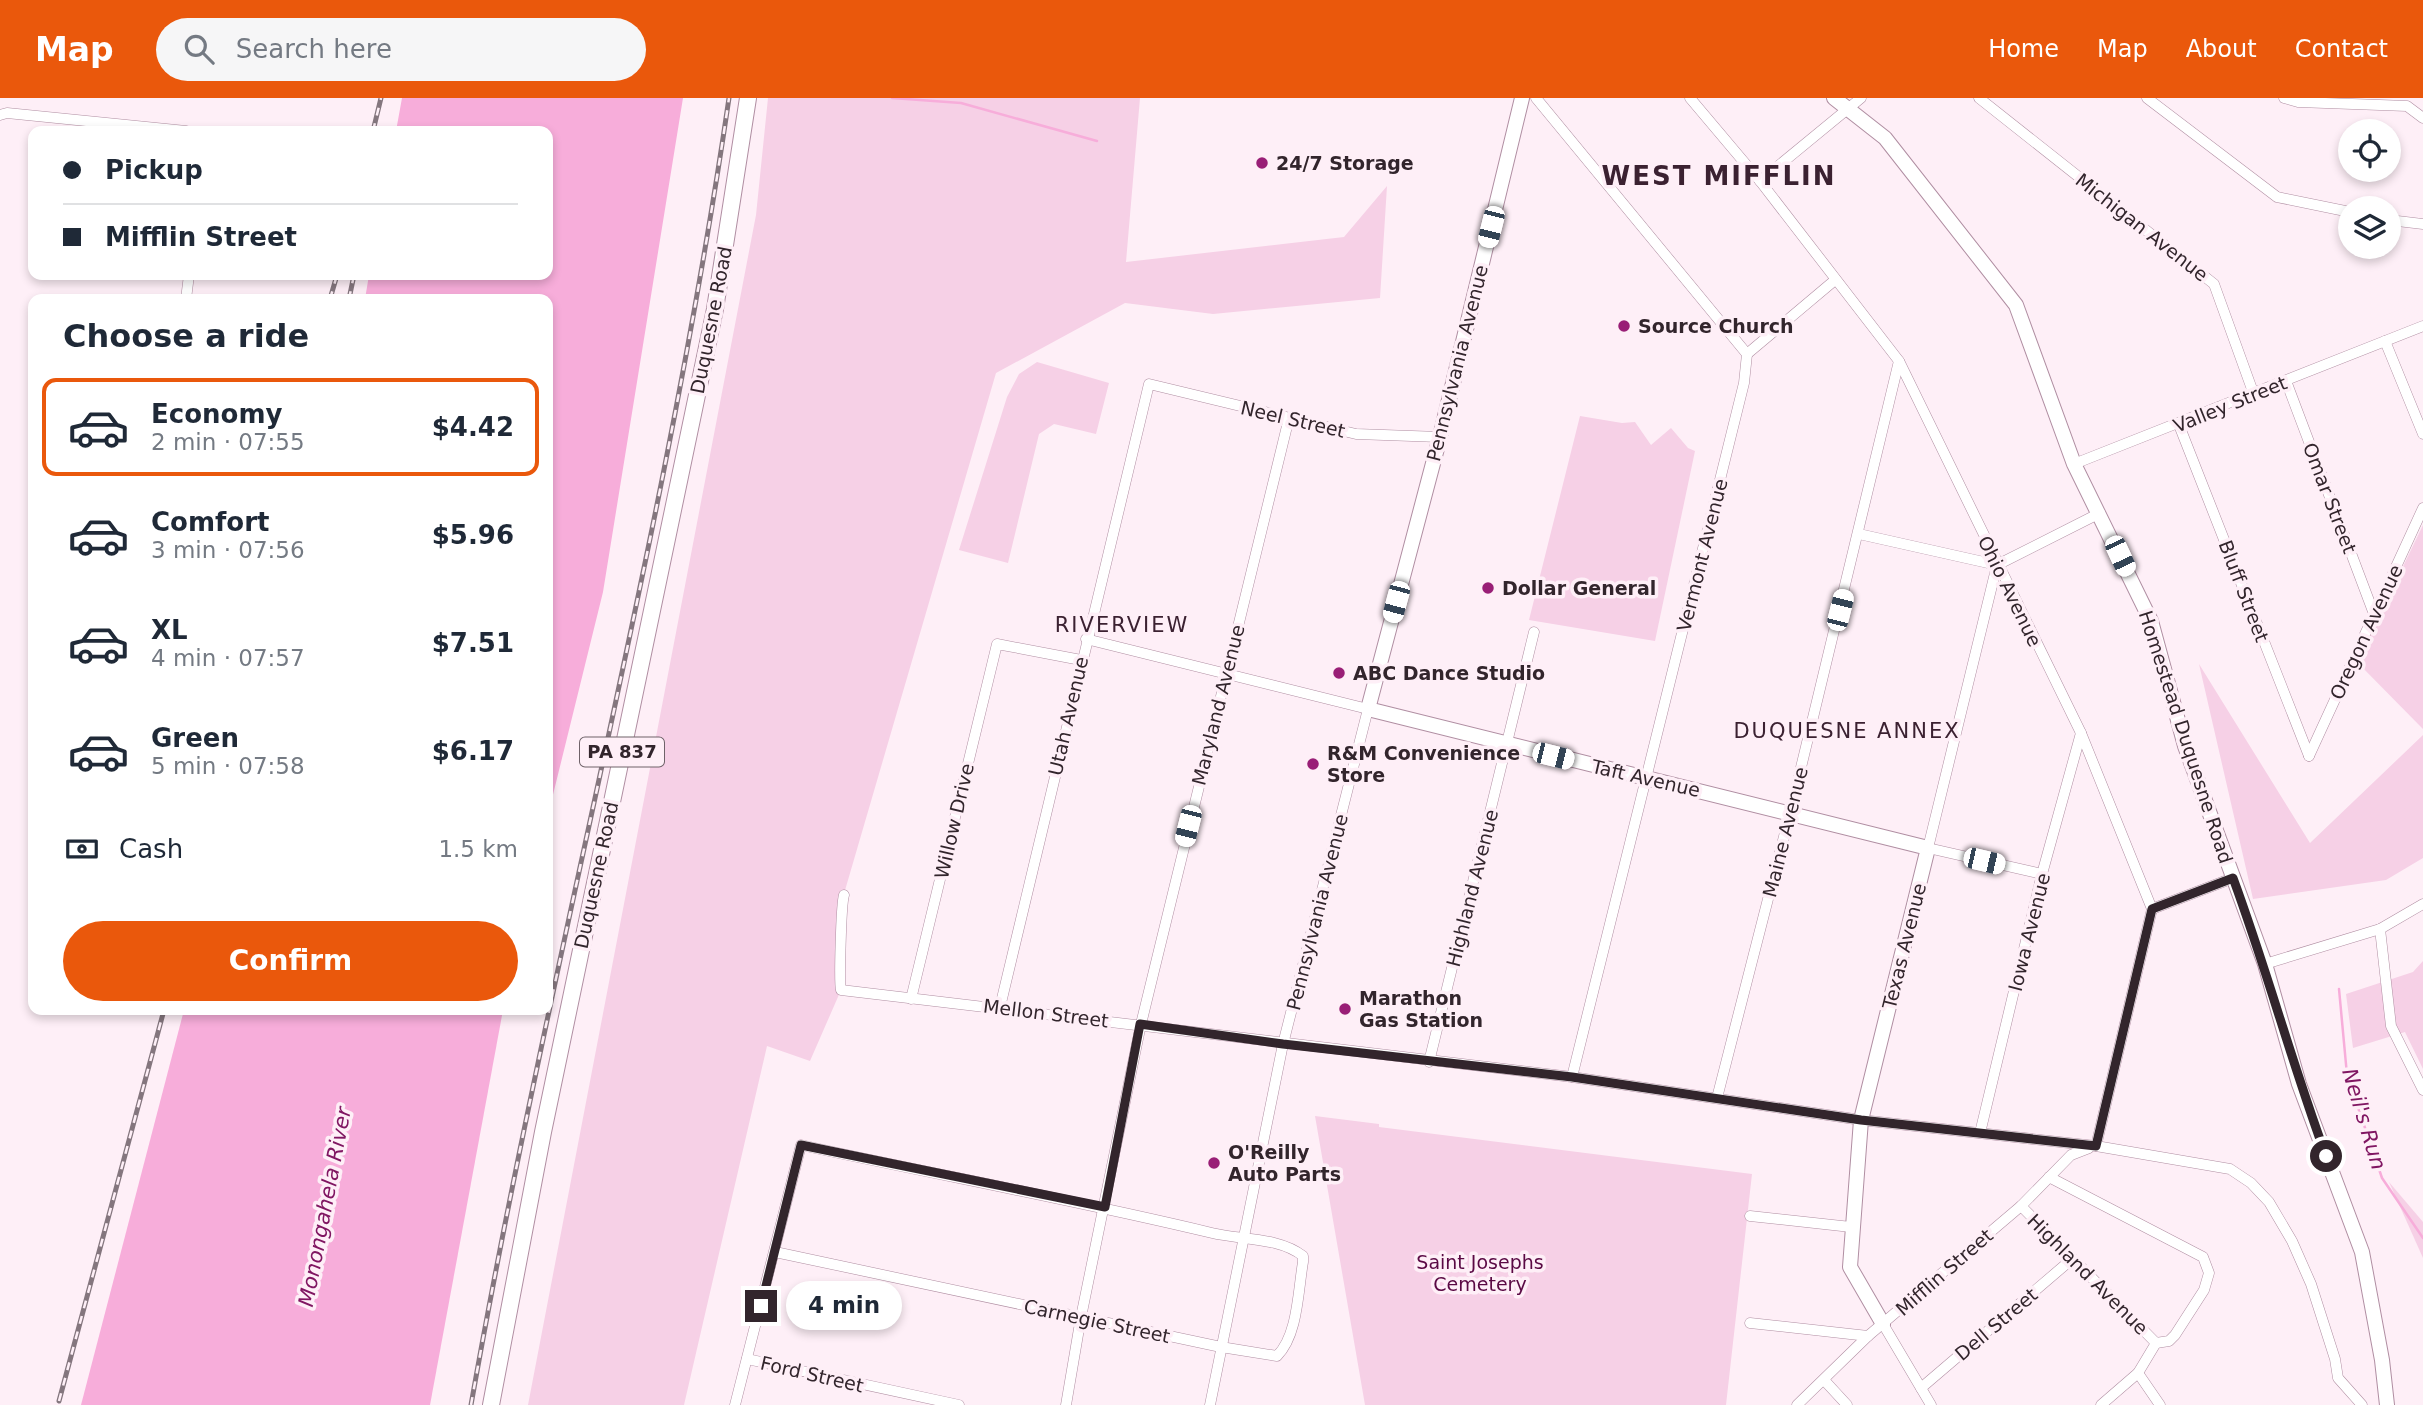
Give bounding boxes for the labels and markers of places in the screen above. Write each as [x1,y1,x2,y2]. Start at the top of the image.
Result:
place label: 24/7 Storage [1276,152,1414,174]
marker: 24/7 Storage [1254,155,1270,171]
place label: Source Church [1638,315,1794,337]
marker: Source Church [1616,318,1632,334]
place label: Dollar General [1502,577,1656,599]
marker: Dollar General [1480,580,1496,596]
place label: ABC Dance Studio [1353,662,1545,684]
marker: ABC Dance Studio [1331,665,1347,681]
place label: R&M Convenience Store [1327,742,1520,786]
marker: R&M Convenience Store [1305,756,1321,772]
place label: Marathon Gas Station [1359,987,1483,1031]
marker: Marathon Gas Station [1337,1001,1353,1017]
place label: O'Reilly Auto Parts [1228,1141,1341,1185]
marker: O'Reilly Auto Parts [1206,1155,1222,1171]

